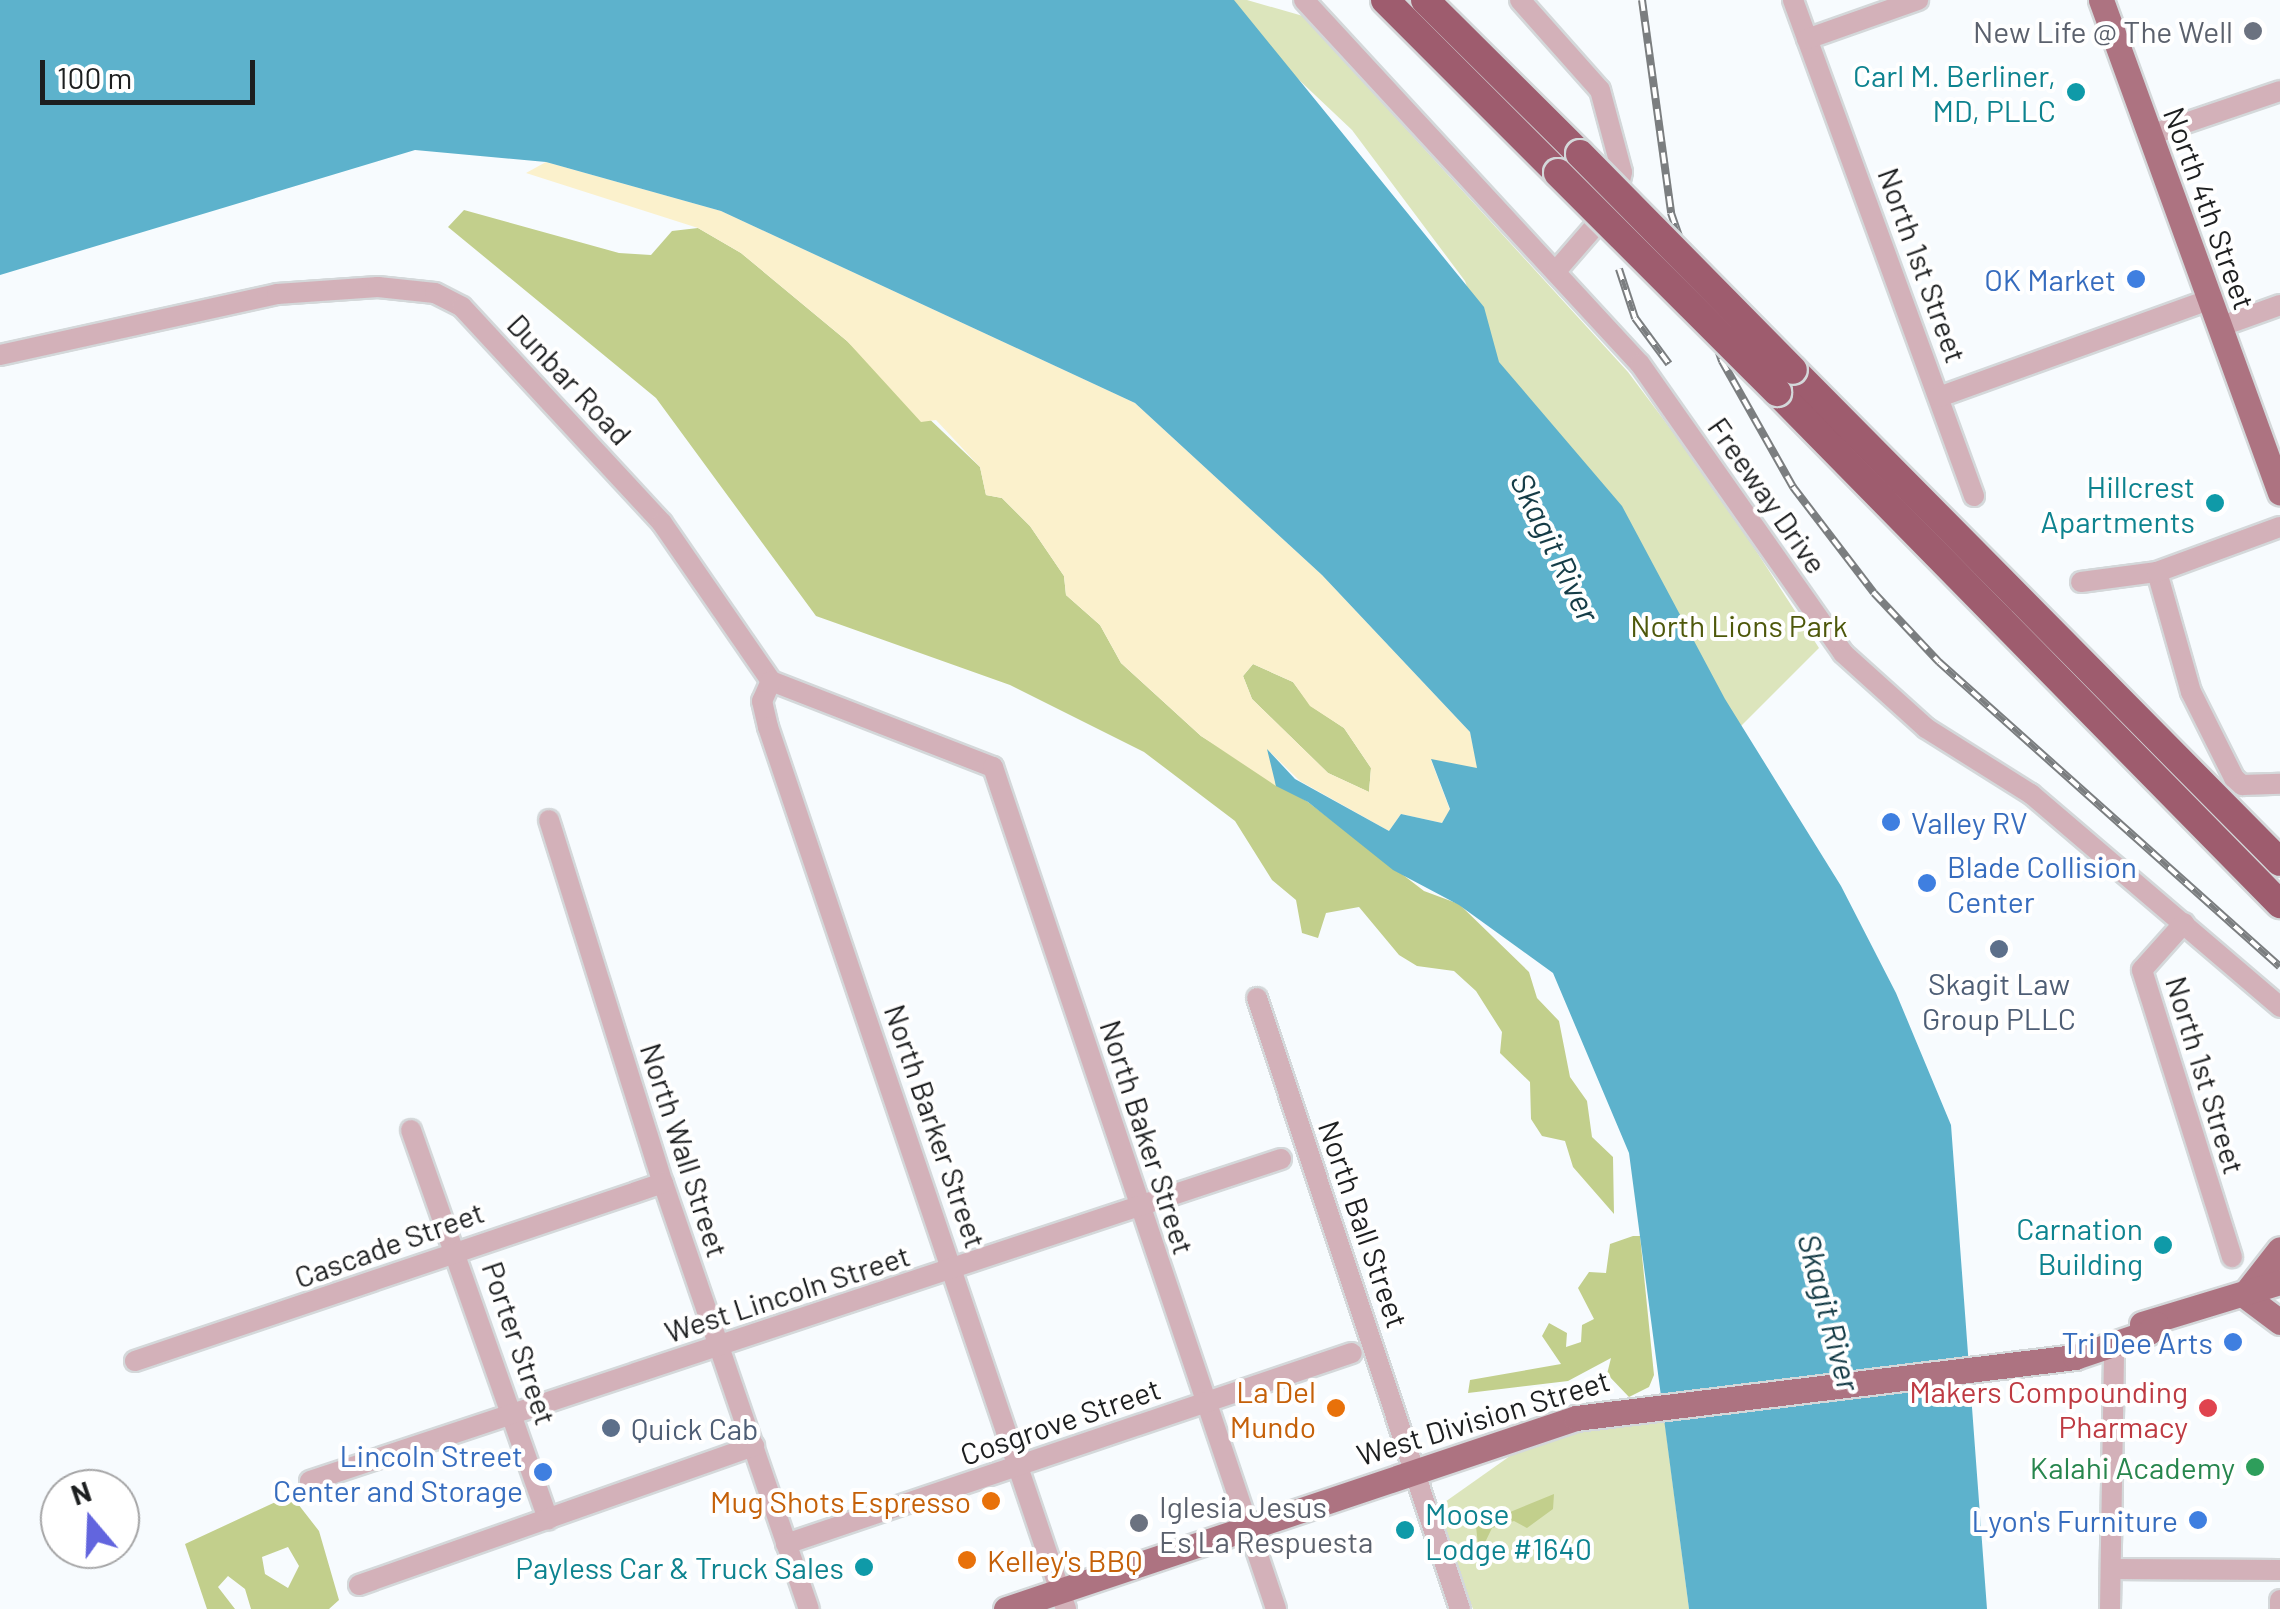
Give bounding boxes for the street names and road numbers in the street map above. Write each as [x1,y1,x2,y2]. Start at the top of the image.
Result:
street label: North 4th Street [2157,102,2263,314]
street label: North 1st Street [1871,163,1975,367]
street label: Dunbar Road [500,306,640,452]
street label: Freeway Drive [1701,410,1835,580]
street label: North 1st Street [2159,972,2253,1178]
street label: North Barker Street [877,999,995,1253]
street label: North Baker Street [1093,1015,1203,1259]
street label: North Wall Street [633,1038,737,1262]
street label: North Ball Street [1312,1116,1416,1332]
street label: Cascade Street [289,1193,489,1295]
street label: West Lincoln Street [660,1236,914,1350]
street label: Porter Street [475,1257,565,1429]
street label: West Division Street [1352,1361,1614,1473]
street label: Cosgrove Street [955,1370,1165,1472]

